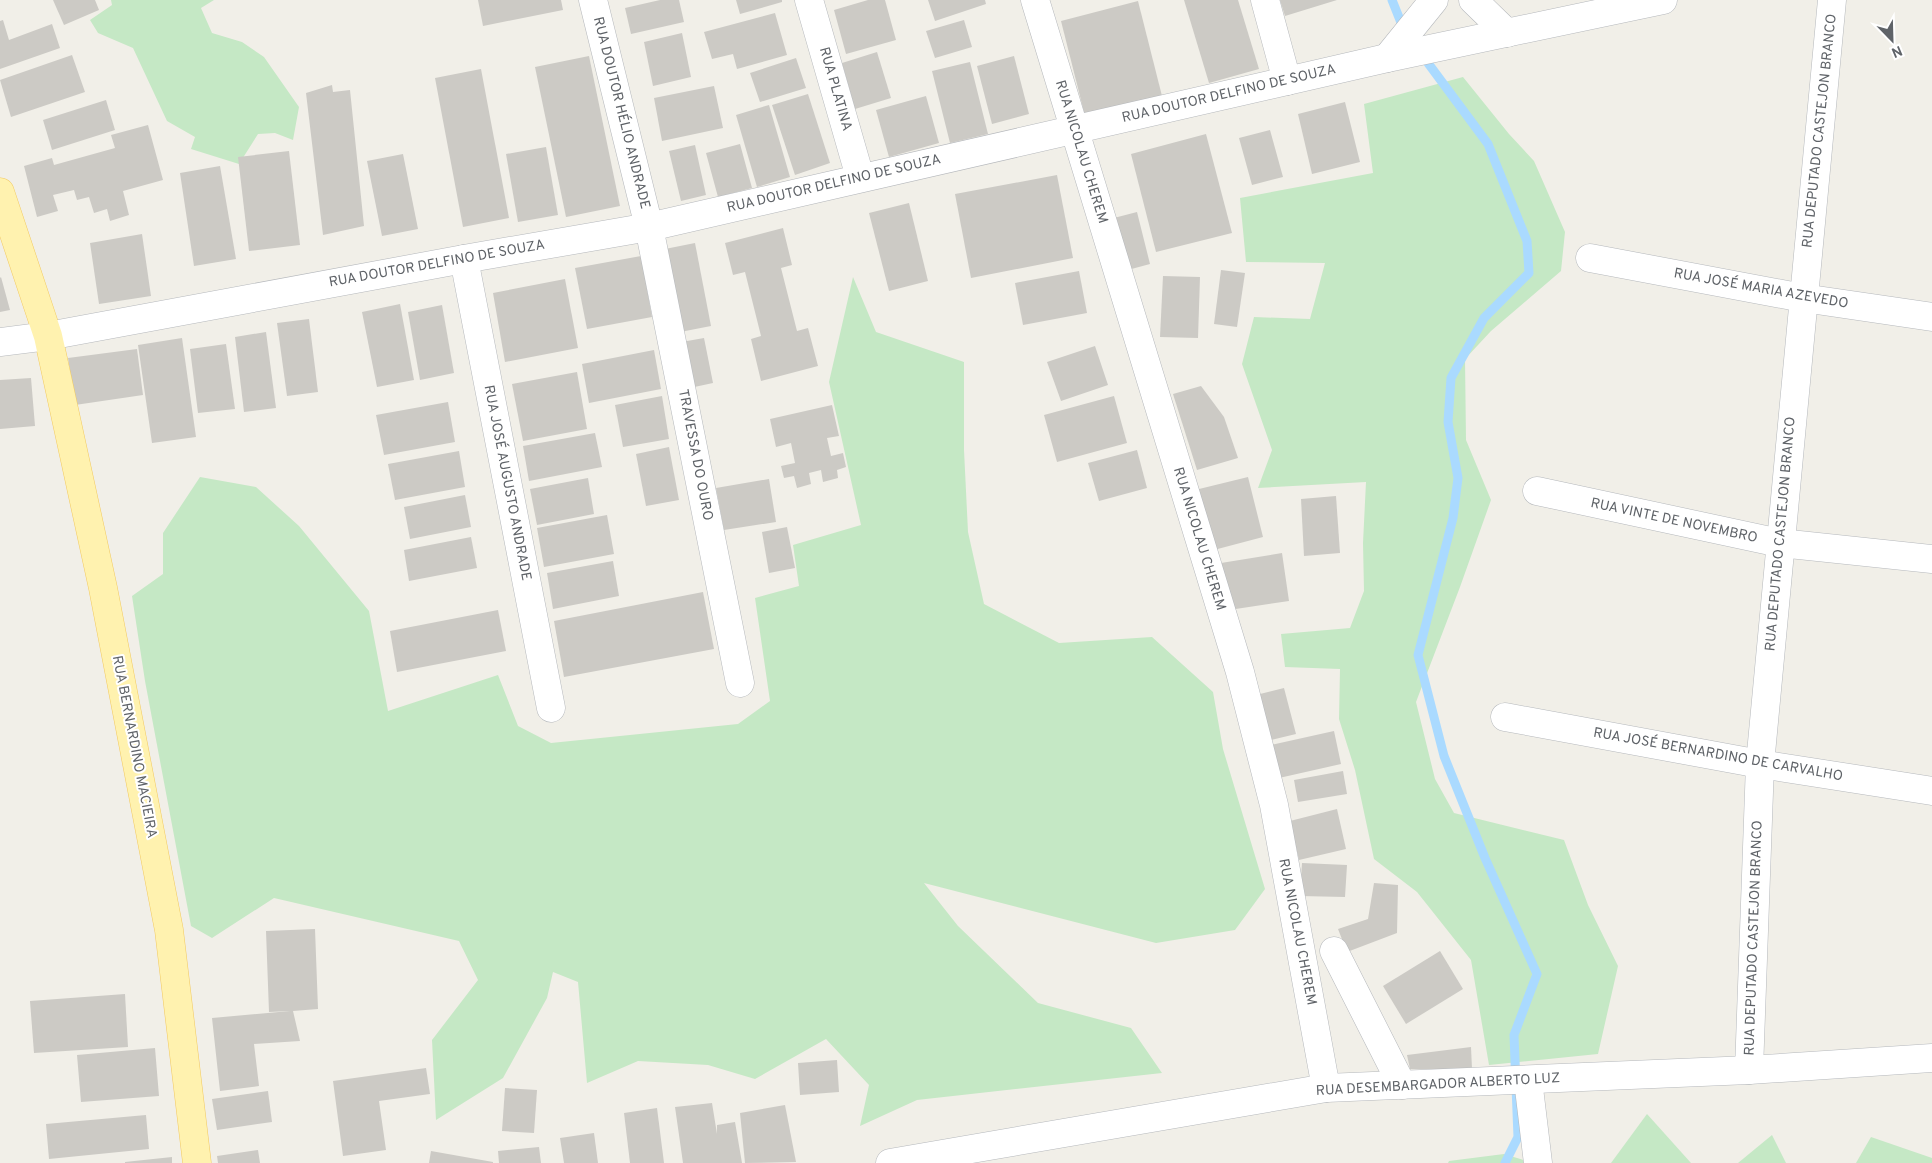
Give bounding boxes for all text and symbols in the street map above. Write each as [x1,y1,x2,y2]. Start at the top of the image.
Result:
street label: RUA DEPUTADO CASTEJON BRANCO [1799,13,1841,249]
street label: RUA DOUTOR HÉLIO ANDRADE [589,15,654,211]
north arrow [1867,15,1917,65]
text: N [1889,41,1904,60]
street label: RUA PLATINA [815,45,855,133]
street label: RUA DOUTOR DELFINO DE SOUZA [1120,61,1338,127]
street label: RUA NICOLAU CHEREM [1051,78,1111,226]
street label: RUA DOUTOR DELFINO DE SOUZA [725,151,943,217]
street label: RUA DOUTOR DELFINO DE SOUZA [328,237,546,291]
street label: RUA JOSÉ MARIA AZEVEDO [1672,264,1850,313]
street label: RUA JOSÉ AUGUSTO ANDRADE [480,384,535,582]
street label: TRAVESSA DO OURO [674,388,716,522]
street label: RUA DEPUTADO CASTEJON BRANCO [1762,416,1800,652]
street label: RUA NICOLAU CHEREM [1169,465,1229,613]
street label: RUA VINTE DE NOVEMBRO [1589,495,1759,547]
street label: RUA BERNARDINO MACIEIRA [108,654,160,840]
street label: RUA JOSÉ BERNARDINO DE CARVALHO [1592,724,1844,785]
street label: RUA DEPUTADO CASTEJON BRANCO [1741,820,1767,1056]
street label: RUA NICOLAU CHEREM [1274,857,1320,1007]
street label: RUA DESEMBARGADOR ALBERTO LUZ [1315,1070,1561,1100]

